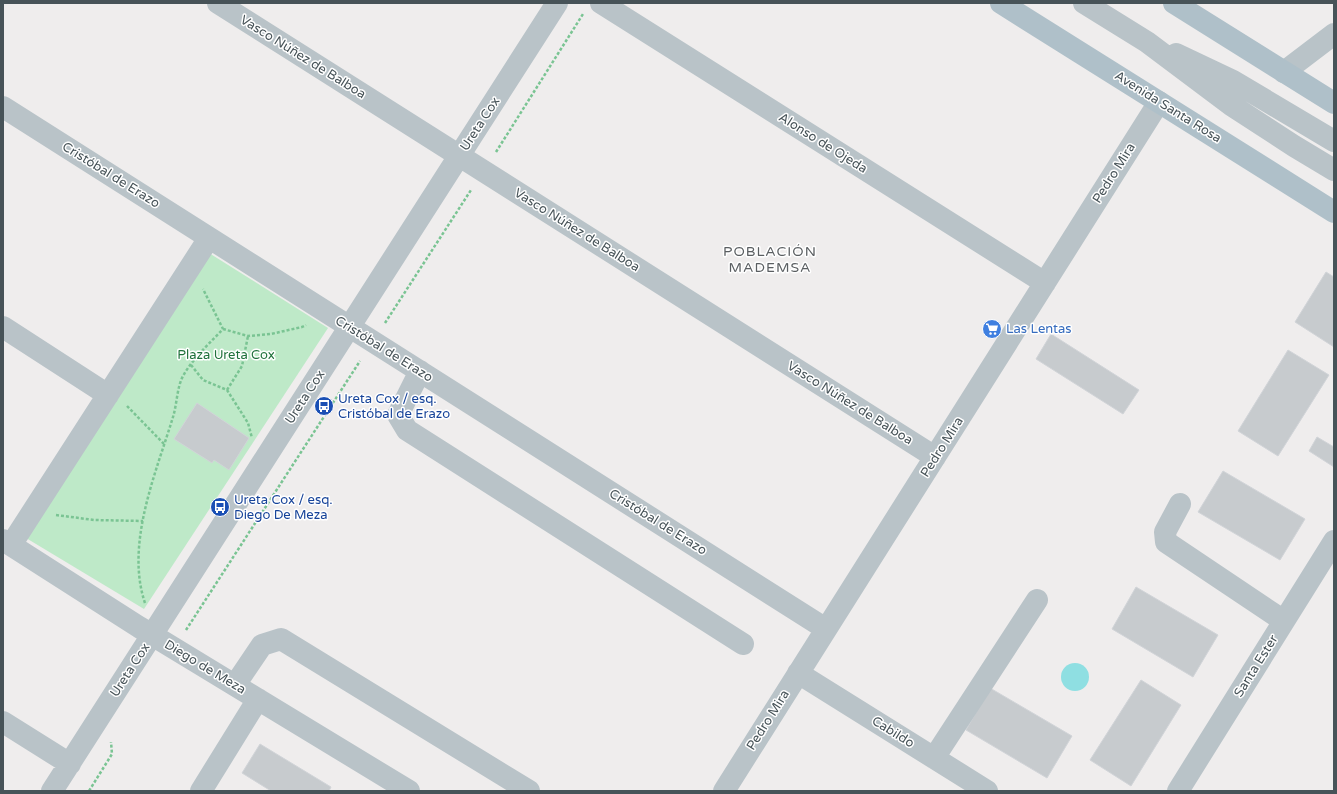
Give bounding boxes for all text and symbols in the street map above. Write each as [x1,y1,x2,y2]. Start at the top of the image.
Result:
street label: Vasco Núñez de Balboa [237,12,369,102]
street label: Avenida Santa Rosa [1112,68,1224,146]
street label: Ureta Cox [457,94,503,154]
street label: Alonso de Ojeda [776,109,870,177]
street label: Cristóbal de Erazo [59,139,163,212]
street label: Pedro Mira [1089,140,1139,206]
street label: Vasco Núñez de Balboa [511,185,643,275]
district label: POBLACIÓN MADEMSA [723,243,817,276]
street label: Cristóbal de Erazo [332,313,436,386]
supermarket icon: Las Lentas [981,318,1003,340]
place label: Las Lentas [1006,321,1072,337]
park label: Plaza Ureta Cox [177,347,275,363]
street label: Vasco Núñez de Balboa [784,358,916,448]
street label: Ureta Cox [282,367,328,427]
place label: Ureta Cox / esq. Cristóbal de Erazo [338,391,450,422]
bus stop icon: Ureta Cox / esq. Cristóbal de Erazo [313,395,335,417]
street label: Pedro Mira [917,414,967,480]
street label: Cristóbal de Erazo [606,486,710,559]
place label: Ureta Cox / esq. Diego De Meza [234,492,333,523]
bus stop icon: Ureta Cox / esq. Diego De Meza [209,496,231,518]
street label: Santa Ester [1231,632,1281,700]
street label: Diego de Meza [161,636,249,698]
street label: Ureta Cox [107,640,153,700]
street label: Pedro Mira [743,687,793,753]
street label: Cabildo [869,713,917,751]

